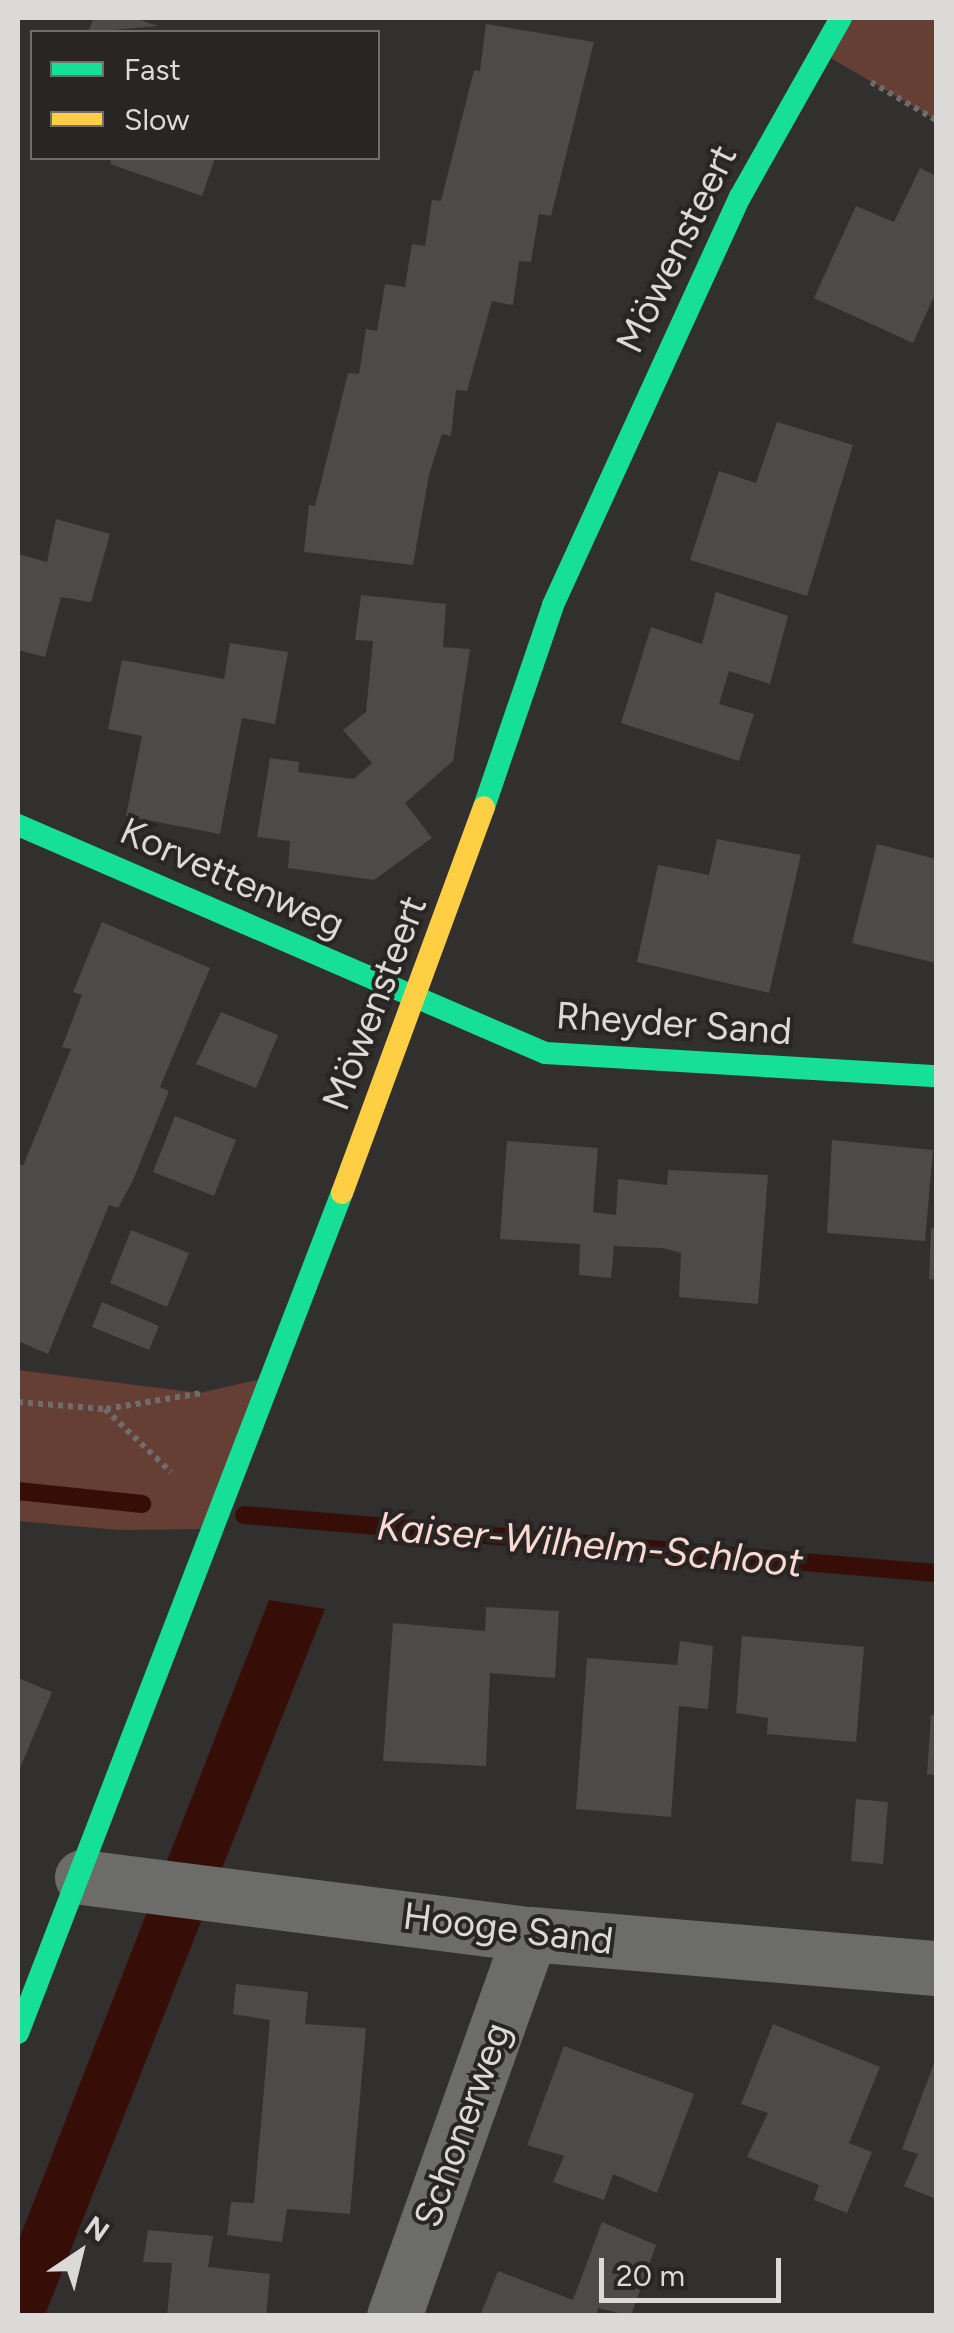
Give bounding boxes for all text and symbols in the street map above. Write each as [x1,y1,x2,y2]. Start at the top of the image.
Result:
legend [30,30,380,160]
text: Fast [124,51,181,88]
text: Slow [124,101,190,138]
street label: Möwensteert [607,138,747,360]
street label: Korvettenweg [113,808,351,948]
street label: Möwensteert [313,889,437,1117]
street label: Rheyder Sand [555,993,793,1055]
water label: Kaiser-Wilhelm-Schloot [375,1501,805,1587]
street label: Hooge Sand [400,1893,616,1965]
street label: Schonerweg [405,2016,521,2234]
north arrow [30,2203,130,2303]
text: N [79,2208,116,2249]
scale bar [604,2238,786,2300]
text: 20 m [616,2257,685,2294]

